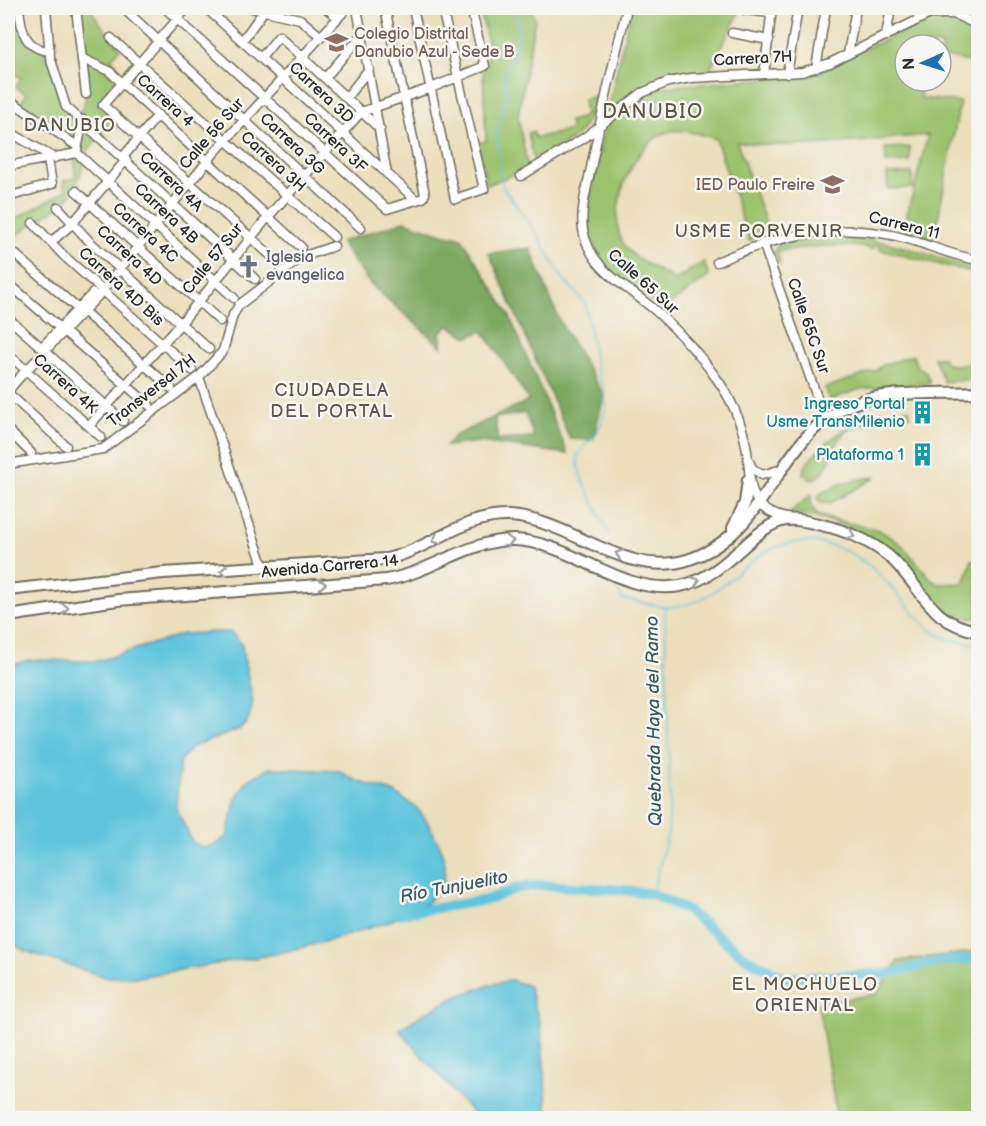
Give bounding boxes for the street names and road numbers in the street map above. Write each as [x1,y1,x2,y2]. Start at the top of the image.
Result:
street label: Carrera 7H [713,47,793,71]
street label: Carrera 3D [285,58,357,128]
street label: Carrera 4 [133,71,197,132]
street label: Calle 56 Sur [176,94,248,174]
street label: Carrera 3G [256,109,328,179]
street label: Carrera 3F [299,109,371,177]
street label: Carrera 3H [236,128,310,196]
street label: Carrera 4A [135,148,207,216]
street label: Carrera 4B [130,180,202,248]
street label: Carrera 4C [108,199,182,267]
street label: Carrera 11 [867,208,941,244]
street label: Calle 57 Sur [179,220,247,298]
street label: Carrera 4D [92,222,166,290]
street label: Carrera 4D Bis [74,244,168,330]
street label: Calle 65 Sur [604,245,682,319]
street label: Calle 65C Sur [783,276,833,377]
street label: Carrera 4K [29,350,102,418]
street label: Transversal 7H [104,351,200,431]
street label: Avenida Carrera 14 [261,552,400,582]

